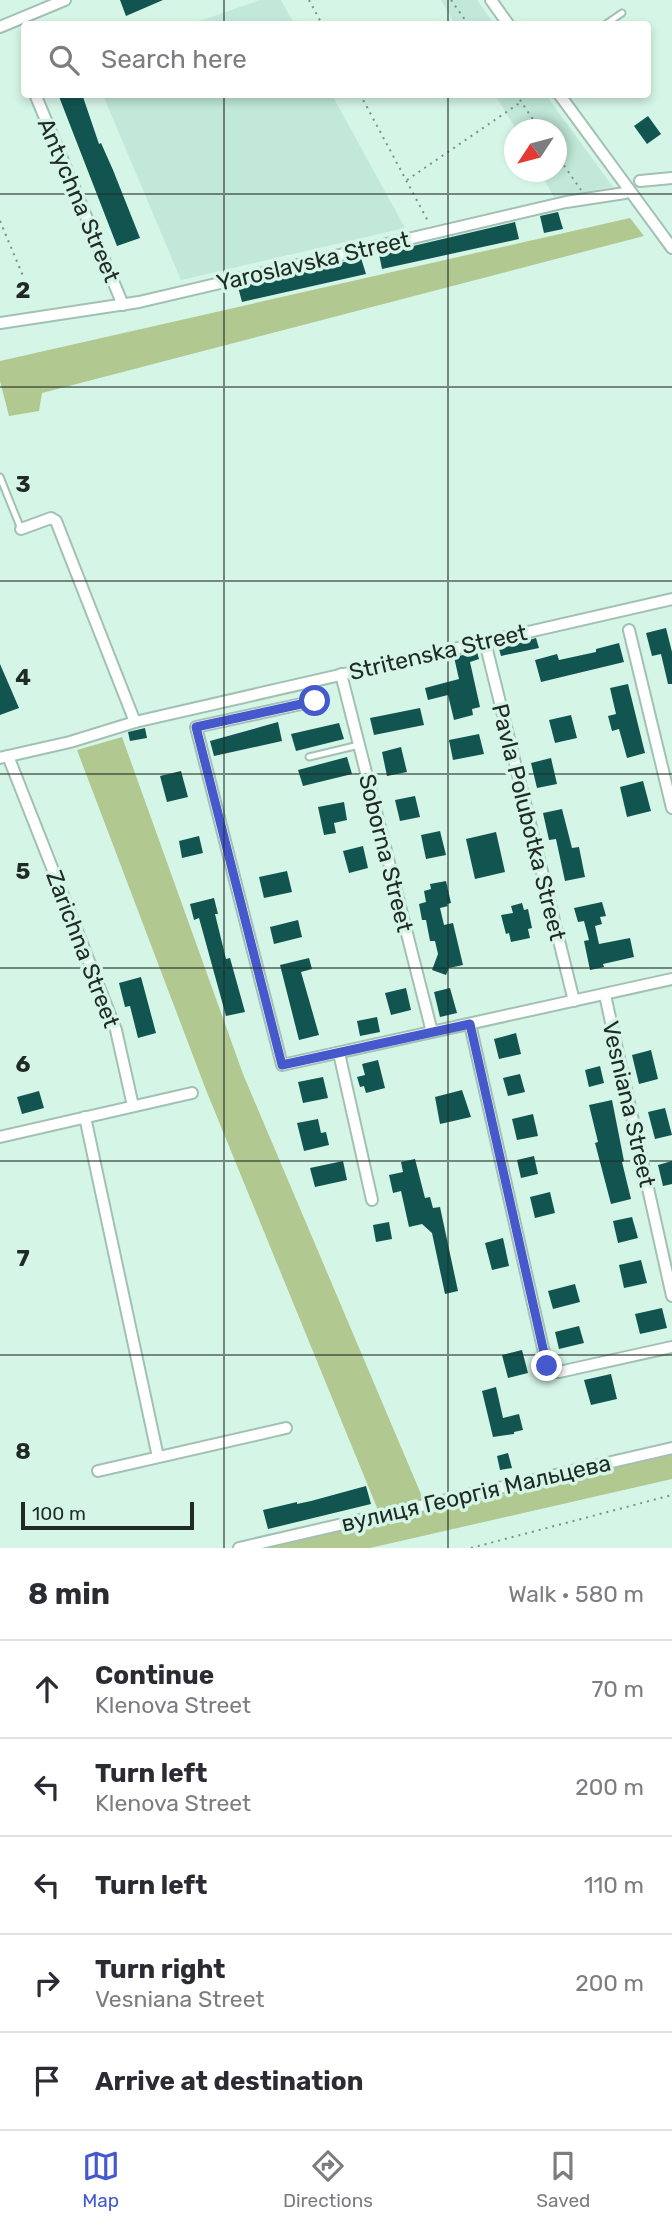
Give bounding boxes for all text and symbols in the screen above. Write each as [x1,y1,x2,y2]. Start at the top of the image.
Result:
search box [21,21,651,98]
icon: search [45,41,83,79]
text: Search here [101,44,247,75]
street label: Antychna Street [32,114,126,286]
north arrow [504,119,567,182]
street label: Yaroslavska Street [214,225,412,297]
text: 2 [16,276,30,304]
text: 3 [15,470,31,498]
street label: Stritenska Street [346,618,530,686]
text: 4 [15,663,31,691]
route start [299,685,330,716]
street label: Pavla Polubotka Street [486,701,572,943]
street label: Soborna Street [353,771,419,935]
text: 5 [16,857,31,885]
street label: Zarichna Street [40,866,126,1032]
street label: Vesniana Street [596,1018,662,1190]
text: 6 [16,1050,31,1078]
text: 7 [16,1244,30,1272]
route end [531,1350,562,1381]
text: 8 [15,1437,31,1465]
street label: вулиця Георгія Мальцева [339,1448,613,1538]
scale bar [21,1499,194,1531]
text: 100 m [32,1502,86,1525]
text: 8 min [28,1576,110,1612]
text: Walk · 580 m [508,1580,644,1608]
text: Continue [95,1660,214,1691]
icon: ahead [28,1670,66,1708]
text: 70 m [592,1675,644,1703]
text: Klenova Street [95,1691,251,1719]
text: Turn left [95,1758,207,1789]
icon: left [28,1768,66,1806]
text: 200 m [575,1773,644,1801]
text: Klenova Street [95,1789,251,1817]
icon: left [28,1866,66,1904]
text: Turn left [95,1870,207,1901]
text: 110 m [584,1871,644,1899]
text: Turn right [95,1954,225,1985]
icon: right [28,1964,66,2002]
text: 200 m [575,1969,644,1997]
text: Vesniana Street [95,1985,264,2013]
icon: arrive [28,2062,66,2100]
text: Arrive at destination [95,2066,363,2097]
tab: Map [82,2147,120,2212]
tab: Directions [283,2147,373,2212]
tab: Saved [536,2147,590,2212]

